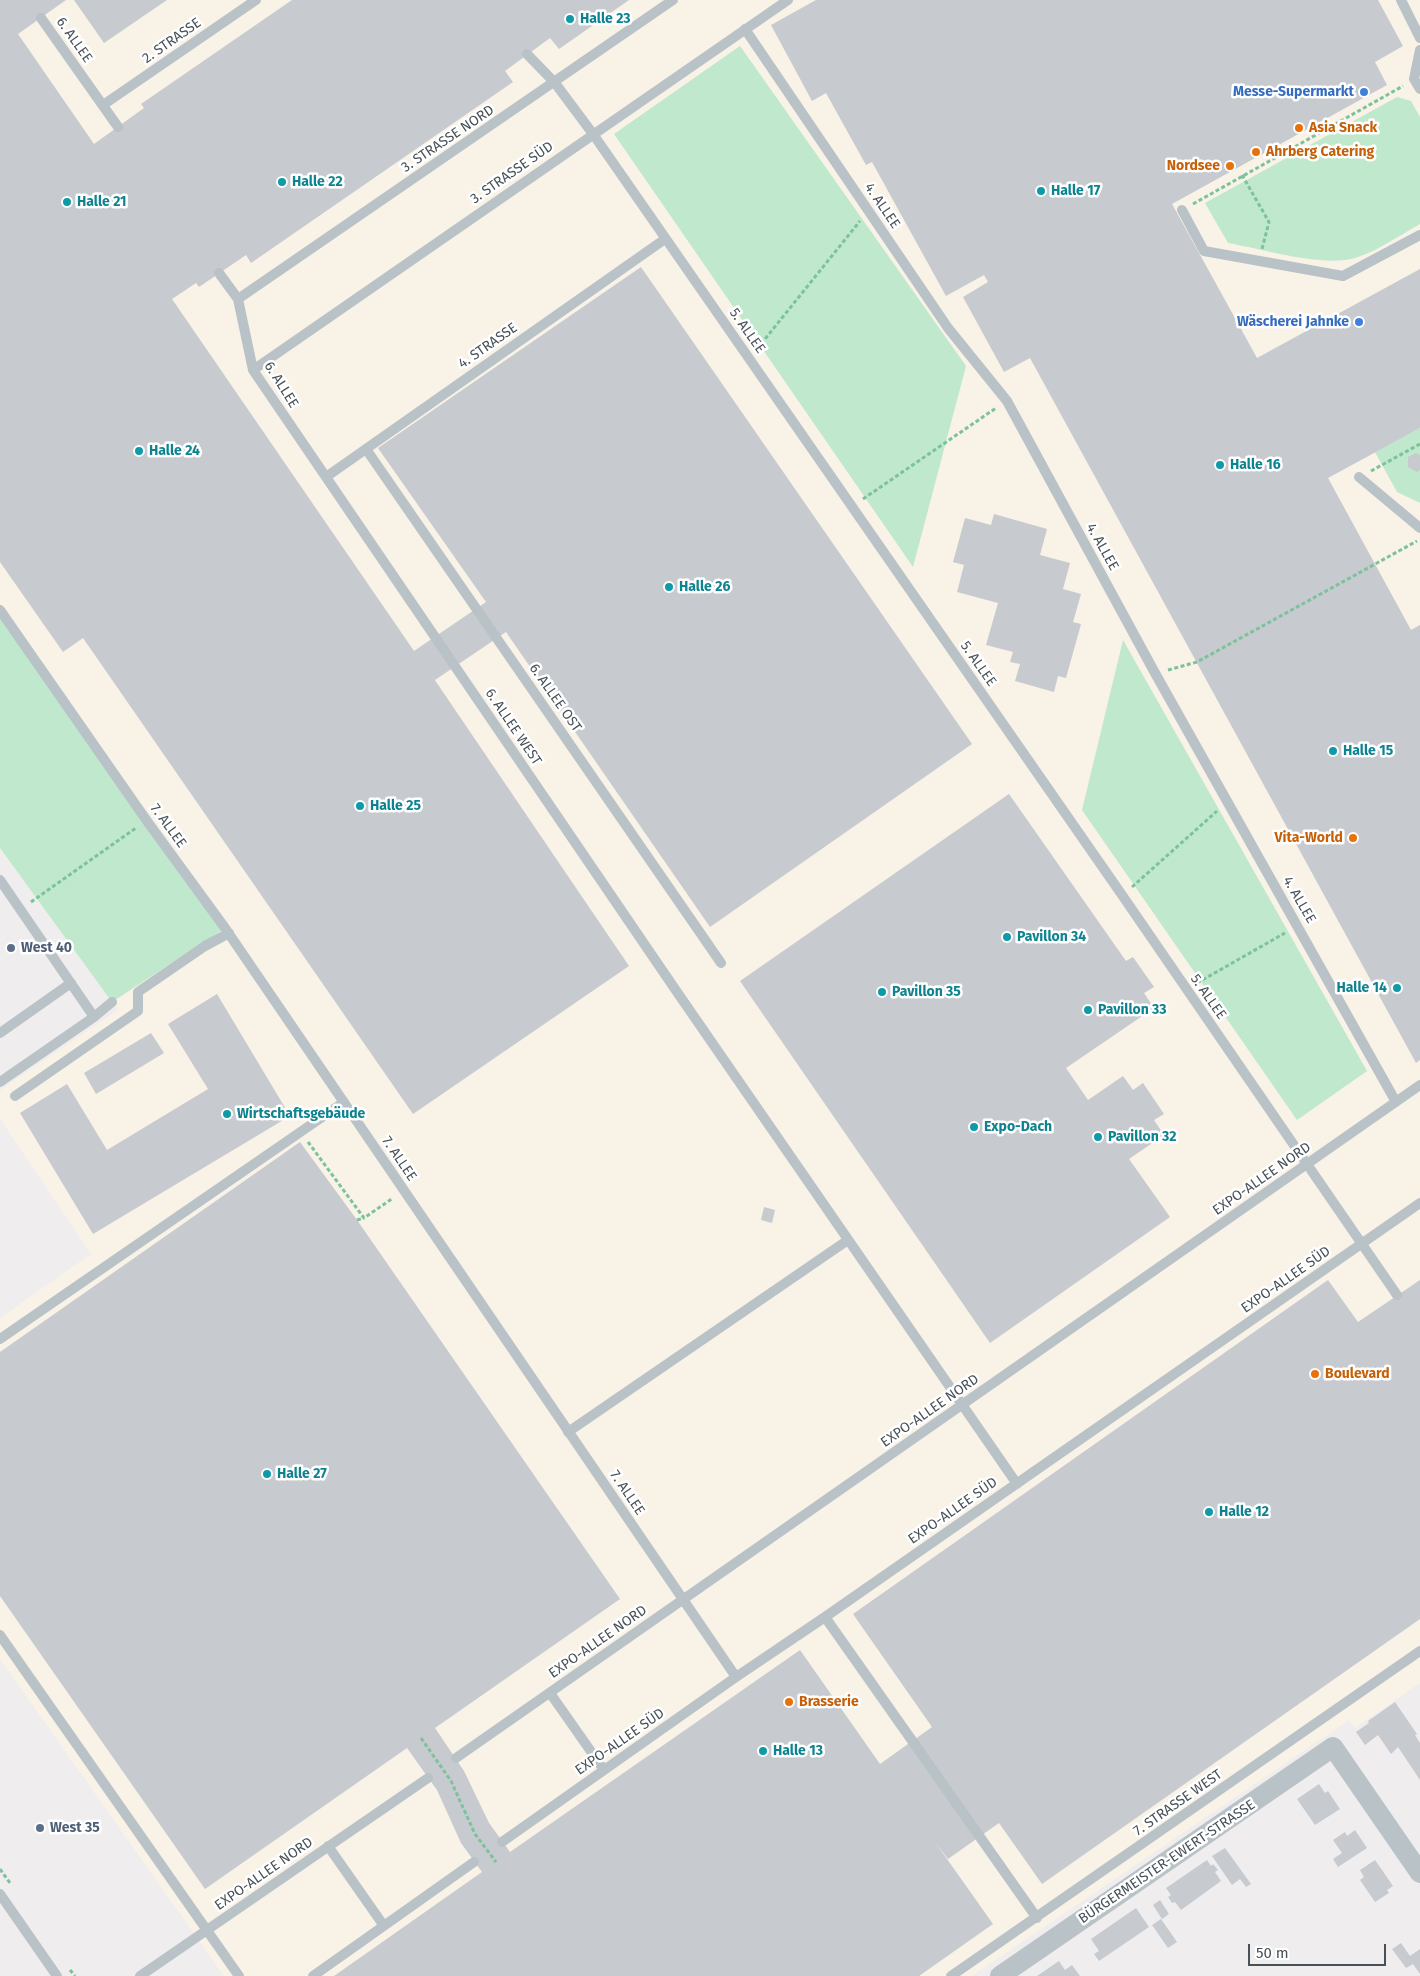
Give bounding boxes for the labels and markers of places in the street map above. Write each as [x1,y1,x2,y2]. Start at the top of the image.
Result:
place label: Halle 23 [580,11,631,27]
marker: Halle 23 [564,13,576,25]
place label: Messe-Supermarkt [1233,84,1354,100]
marker: Messe-Supermarkt [1358,86,1370,98]
place label: Asia Snack [1309,120,1377,136]
marker: Asia Snack [1293,122,1305,134]
place label: Ahrberg Catering [1266,144,1374,160]
marker: Ahrberg Catering [1250,146,1262,158]
place label: Nordsee [1167,158,1220,174]
marker: Nordsee [1224,160,1236,172]
place label: Halle 22 [292,174,343,190]
marker: Halle 22 [276,176,288,188]
place label: Halle 17 [1051,183,1100,199]
marker: Halle 17 [1035,185,1047,197]
place label: Halle 21 [77,194,127,210]
marker: Halle 21 [61,196,73,208]
place label: Wäscherei Jahnke [1237,314,1349,330]
marker: Wäscherei Jahnke [1353,316,1365,328]
place label: Halle 24 [149,443,200,459]
marker: Halle 24 [133,445,145,457]
place label: Halle 16 [1230,457,1281,473]
marker: Halle 16 [1214,459,1226,471]
place label: Halle 26 [679,579,730,595]
marker: Halle 26 [663,581,675,593]
place label: Halle 15 [1343,743,1393,759]
marker: Halle 15 [1327,745,1339,757]
place label: Halle 25 [370,798,421,814]
marker: Halle 25 [354,800,366,812]
place label: Vita-World [1275,830,1343,846]
marker: Vita-World [1347,832,1359,844]
place label: Pavillon 34 [1017,929,1086,945]
marker: Pavillon 34 [1001,931,1013,943]
place label: West 40 [21,940,72,956]
marker: West 40 [5,942,17,954]
place label: Halle 14 [1336,980,1387,996]
marker: Halle 14 [1391,982,1403,994]
place label: Pavillon 35 [892,984,961,1000]
marker: Pavillon 35 [876,986,888,998]
place label: Pavillon 33 [1098,1002,1167,1018]
marker: Pavillon 33 [1082,1004,1094,1016]
place label: Wirtschaftsgebäude [237,1106,365,1122]
marker: Wirtschaftsgebäude [221,1108,233,1120]
place label: Expo-Dach [984,1119,1052,1135]
marker: Expo-Dach [968,1121,980,1133]
place label: Pavillon 32 [1108,1129,1176,1145]
marker: Pavillon 32 [1092,1131,1104,1143]
place label: Boulevard [1325,1366,1390,1382]
marker: Boulevard [1309,1368,1321,1380]
place label: Halle 27 [277,1466,327,1482]
marker: Halle 27 [261,1468,273,1480]
place label: Halle 12 [1219,1504,1269,1520]
marker: Halle 12 [1203,1506,1215,1518]
place label: Brasserie [799,1694,859,1710]
marker: Brasserie [783,1696,795,1708]
place label: Halle 13 [773,1743,823,1759]
marker: Halle 13 [757,1745,769,1757]
place label: West 35 [50,1820,100,1836]
marker: West 35 [34,1822,46,1834]

